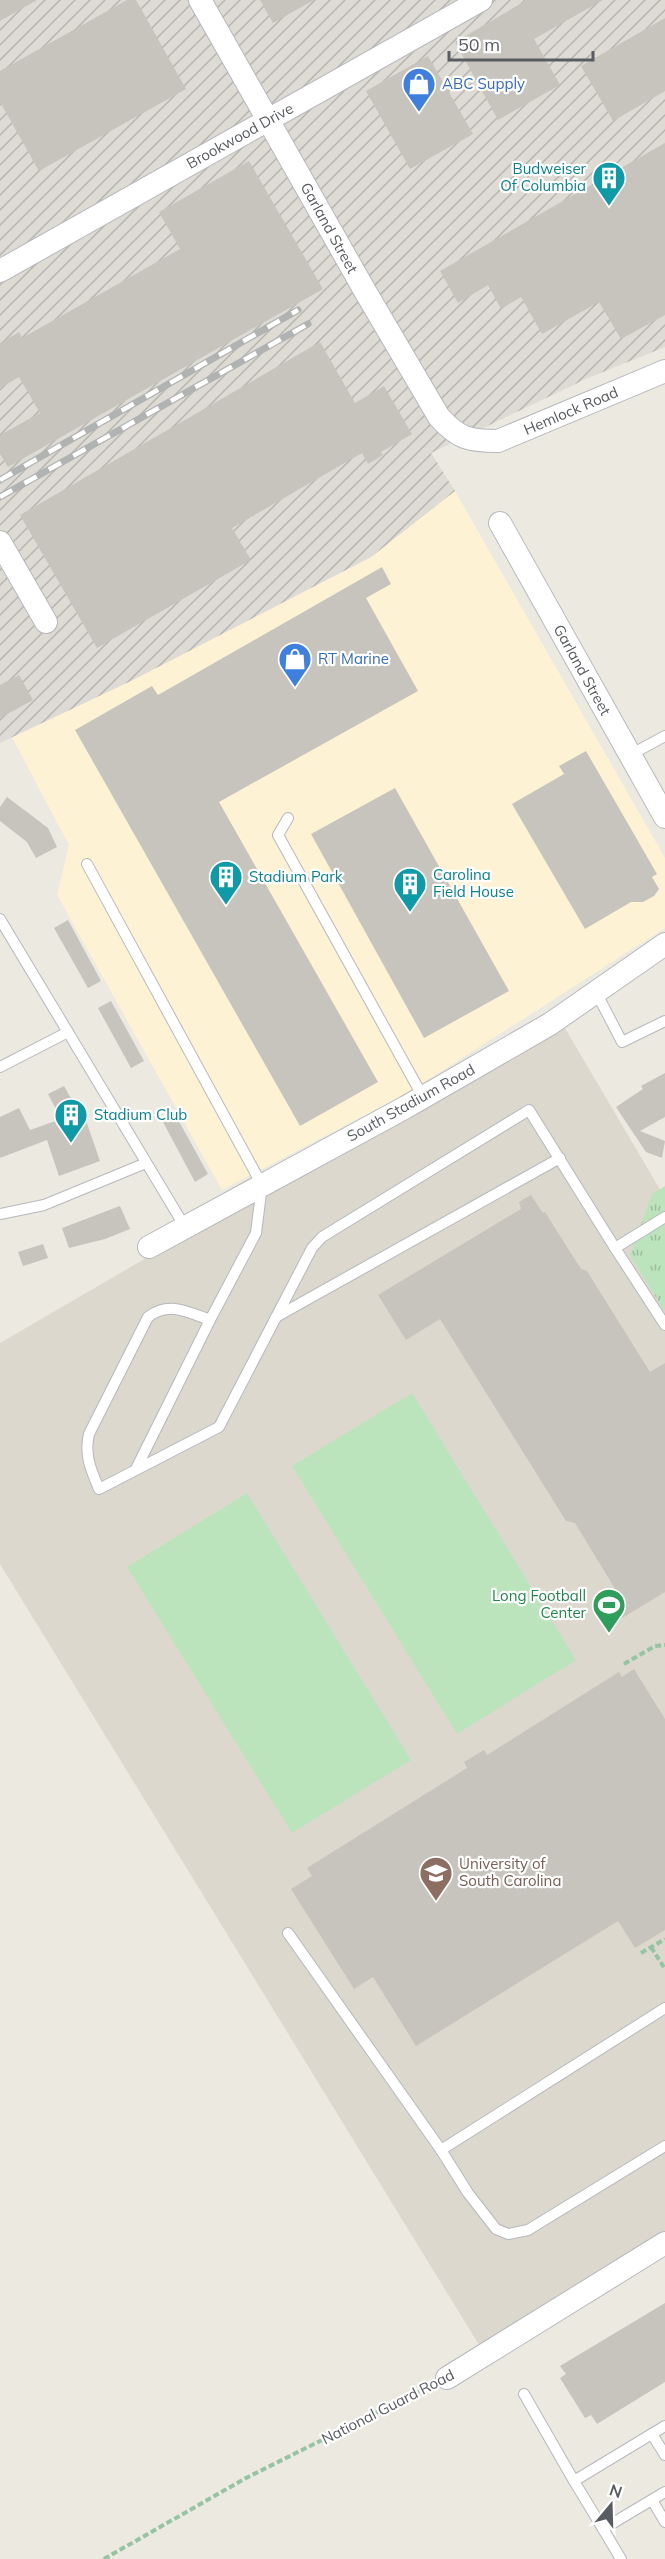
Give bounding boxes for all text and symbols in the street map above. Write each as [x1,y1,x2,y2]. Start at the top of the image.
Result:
scale bar [449,24,593,62]
text: 50 m [458,33,500,56]
shop icon: ABC Supply [401,66,437,113]
place label: ABC Supply [442,74,525,93]
street label: Brookwood Drive [183,98,297,173]
place label: Budweiser Of Columbia [500,159,587,195]
building icon: Budweiser Of Columbia [591,160,627,207]
street label: Garland Street [297,179,362,277]
street label: Hemlock Road [521,382,621,439]
street label: Garland Street [550,621,615,719]
shop icon: RT Marine [277,641,313,688]
place label: RT Marine [318,649,389,668]
building icon: Stadium Park [208,859,244,906]
place label: Carolina Field House [433,865,514,901]
building icon: Carolina Field House [392,866,428,913]
place label: Stadium Park [249,867,343,886]
street label: South Stadium Road [344,1060,478,1146]
building icon: Stadium Club [53,1097,89,1144]
place label: Stadium Club [94,1105,187,1124]
place label: Long Football Center [492,1586,587,1622]
sports icon: Long Football Center [591,1587,627,1634]
place label: University of South Carolina [459,1854,561,1890]
school or university icon: University of South Carolina [418,1855,454,1902]
street label: National Guard Road [318,2365,457,2448]
north arrow [581,2475,641,2535]
text: N [607,2479,625,2502]

